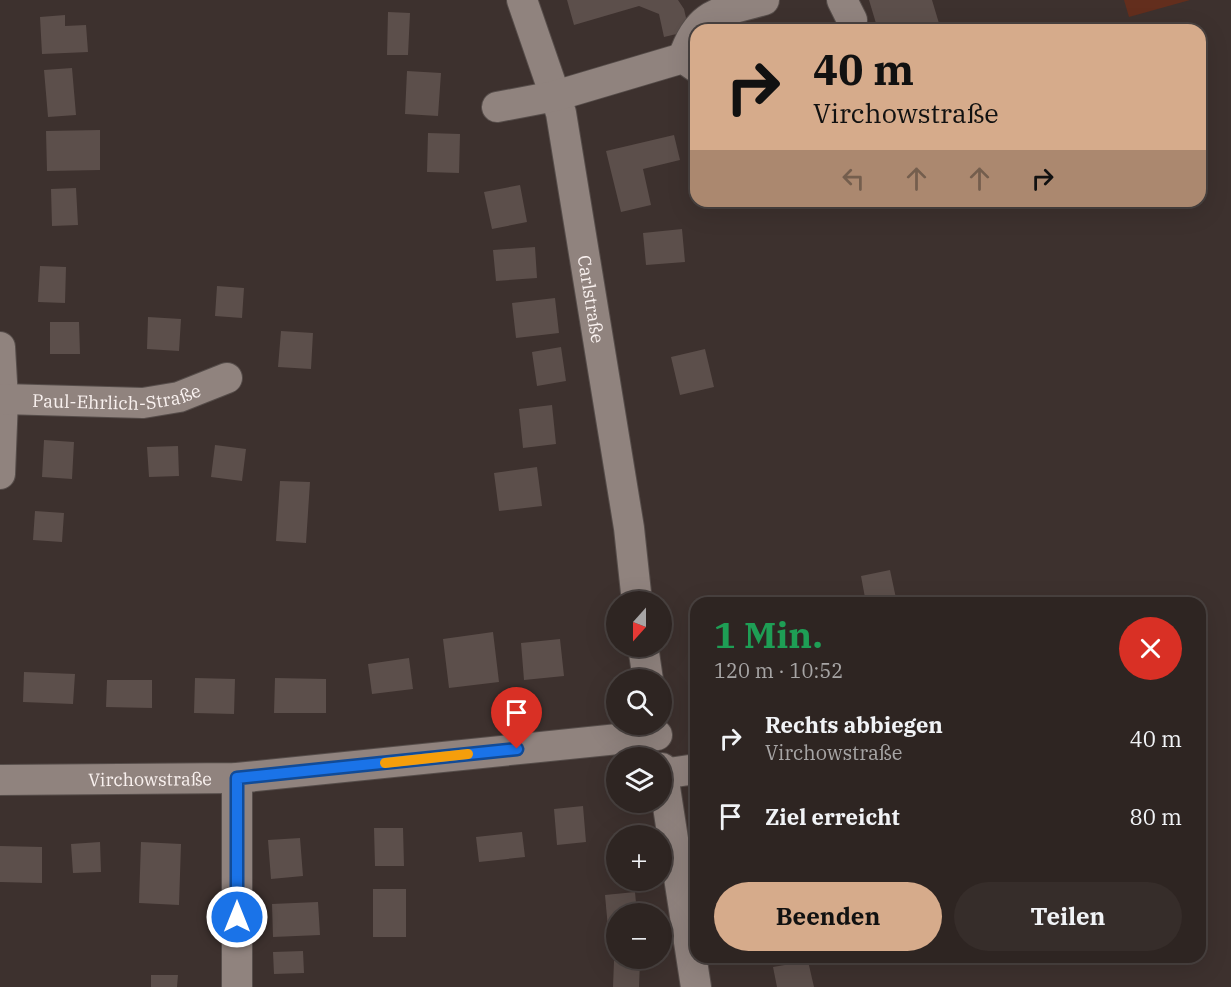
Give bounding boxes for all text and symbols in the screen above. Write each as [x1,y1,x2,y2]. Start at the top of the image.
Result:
text: 40 m [813,42,914,97]
icon: right [714,48,792,126]
text: Virchowstraße [813,95,999,130]
icon: left [837,162,870,195]
icon: ahead [900,162,933,195]
icon: ahead [963,162,996,195]
icon: right [1026,162,1059,195]
street label: Carlstraße [573,253,610,345]
street label: Paul-Ehrlich-Straße [32,378,204,415]
north arrow [606,591,672,657]
map controls [606,591,672,969]
text: 1 Min. [714,611,823,658]
button: close [1119,617,1182,680]
text: 120 m · 10:52 [714,657,843,684]
button: search [606,669,672,735]
pin [491,687,542,749]
icon: arrive [500,696,533,729]
text: Rechts abbiegen [765,710,943,739]
icon: right [714,722,747,755]
text: 40 m [1130,724,1182,753]
text: Virchowstraße [765,739,902,766]
button: layers [606,747,672,813]
street label: Virchowstraße [88,767,212,791]
icon: arrive [714,800,747,833]
text: Ziel erreicht [765,802,900,831]
text: 80 m [1130,802,1182,831]
button: + [606,825,672,891]
button: Beenden [714,882,942,951]
button: Teilen [954,882,1182,951]
position arrow [205,885,269,949]
button: − [606,903,672,969]

